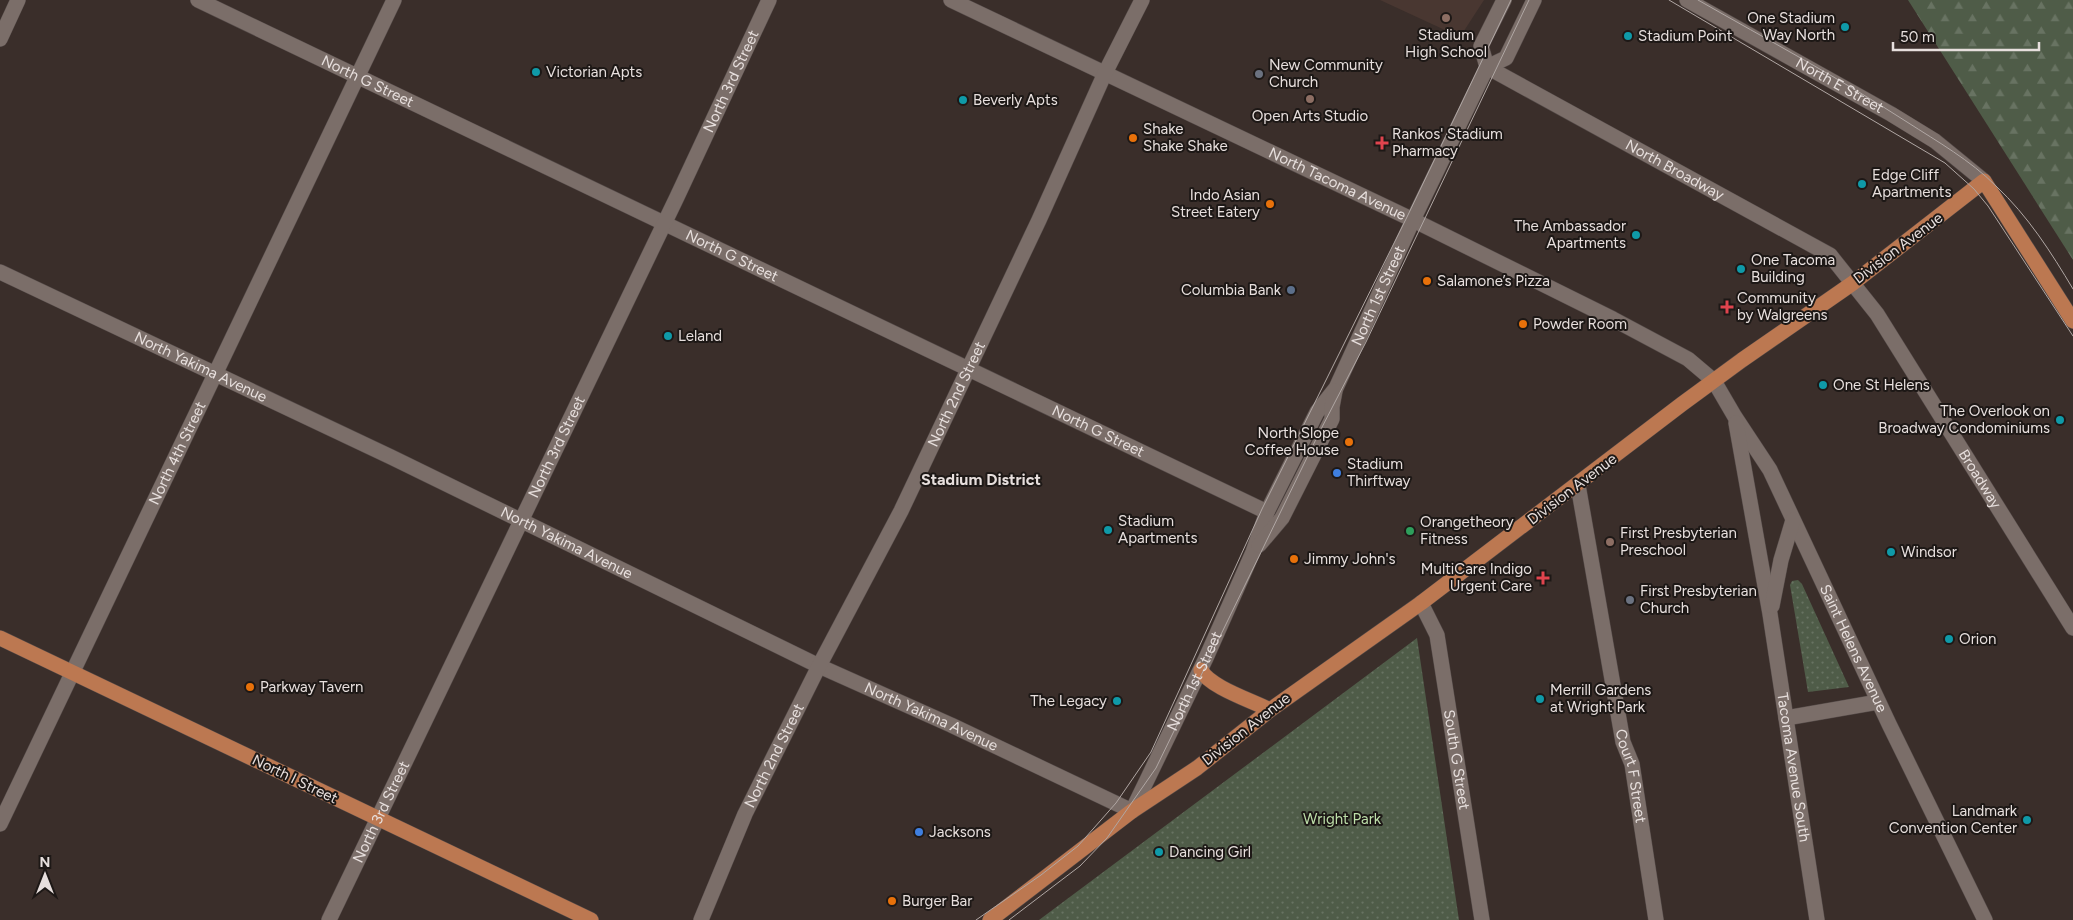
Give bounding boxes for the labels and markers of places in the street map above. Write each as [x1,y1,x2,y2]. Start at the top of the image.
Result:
place label: One Stadium Way North [1747,9,1835,44]
marker: Stadium High School [1440,12,1452,24]
marker: One Stadium Way North [1839,21,1851,33]
place label: Stadium High School [1405,26,1487,61]
place label: Stadium Point [1638,27,1733,45]
marker: Stadium Point [1622,30,1634,42]
place label: New Community Church [1269,56,1383,91]
place label: Victorian Apts [546,63,642,81]
marker: Victorian Apts [530,66,542,78]
marker: New Community Church [1253,68,1265,80]
place label: Beverly Apts [973,91,1058,109]
marker: Open Arts Studio [1304,93,1316,105]
marker: Beverly Apts [957,94,969,106]
place label: Open Arts Studio [1252,107,1369,125]
place label: Shake Shake Shake [1143,120,1228,155]
place label: Rankos' Stadium Pharmacy [1392,125,1503,160]
marker: Shake Shake Shake [1127,132,1139,144]
marker: Rankos' Stadium Pharmacy [1376,137,1388,149]
place label: Edge Cliff Apartments [1872,166,1951,201]
marker: Edge Cliff Apartments [1856,178,1868,190]
place label: Indo Asian Street Eatery [1171,186,1260,221]
marker: Indo Asian Street Eatery [1264,198,1276,210]
place label: The Ambassador Apartments [1514,217,1626,252]
marker: The Ambassador Apartments [1630,229,1642,241]
place label: One Tacoma Building [1751,251,1835,286]
marker: One Tacoma Building [1735,263,1747,275]
place label: Salamone’s Pizza [1437,272,1550,290]
marker: Salamone’s Pizza [1421,275,1433,287]
place label: Columbia Bank [1181,281,1282,299]
marker: Columbia Bank [1285,284,1297,296]
place label: Community by Walgreens [1737,289,1828,324]
marker: Community by Walgreens [1721,301,1733,313]
place label: Powder Room [1533,315,1627,333]
marker: Powder Room [1517,318,1529,330]
place label: Leland [678,327,722,345]
marker: Leland [662,330,674,342]
place label: One St Helens [1833,376,1930,394]
marker: One St Helens [1817,379,1829,391]
place label: The Overlook on Broadway Condominiums [1878,402,2050,437]
marker: The Overlook on Broadway Condominiums [2054,414,2066,426]
place label: North Slope Coffee House [1245,424,1339,459]
marker: North Slope Coffee House [1343,436,1355,448]
place label: Stadium Thirftway [1347,455,1411,490]
marker: Stadium Thirftway [1331,467,1343,479]
place label: Stadium Apartments [1118,512,1197,547]
place label: Orangetheory Fitness [1420,513,1514,548]
marker: Stadium Apartments [1102,524,1114,536]
place label: First Presbyterian Preschool [1620,524,1737,559]
marker: Orangetheory Fitness [1404,525,1416,537]
marker: First Presbyterian Preschool [1604,536,1616,548]
place label: Windsor [1901,543,1957,561]
marker: Windsor [1885,546,1897,558]
place label: Jimmy John's [1304,550,1395,568]
marker: Jimmy John's [1288,553,1300,565]
place label: MultiCare Indigo Urgent Care [1421,560,1532,595]
marker: MultiCare Indigo Urgent Care [1536,571,1550,585]
place label: First Presbyterian Church [1640,582,1757,617]
marker: First Presbyterian Church [1624,594,1636,606]
place label: Orion [1959,630,1996,648]
marker: Orion [1943,633,1955,645]
place label: Parkway Tavern [260,678,363,696]
marker: Parkway Tavern [244,681,256,693]
place label: Merrill Gardens at Wright Park [1550,681,1651,716]
place label: The Legacy [1030,692,1107,710]
marker: Merrill Gardens at Wright Park [1534,693,1546,705]
marker: The Legacy [1111,695,1123,707]
place label: Landmark Convention Center [1889,802,2018,837]
marker: Landmark Convention Center [2021,814,2033,826]
place label: Jacksons [929,823,991,841]
marker: Jacksons [913,826,925,838]
place label: Dancing Girl [1169,843,1251,861]
marker: Dancing Girl [1153,846,1165,858]
place label: Burger Bar [902,892,972,910]
marker: Burger Bar [886,895,898,907]

